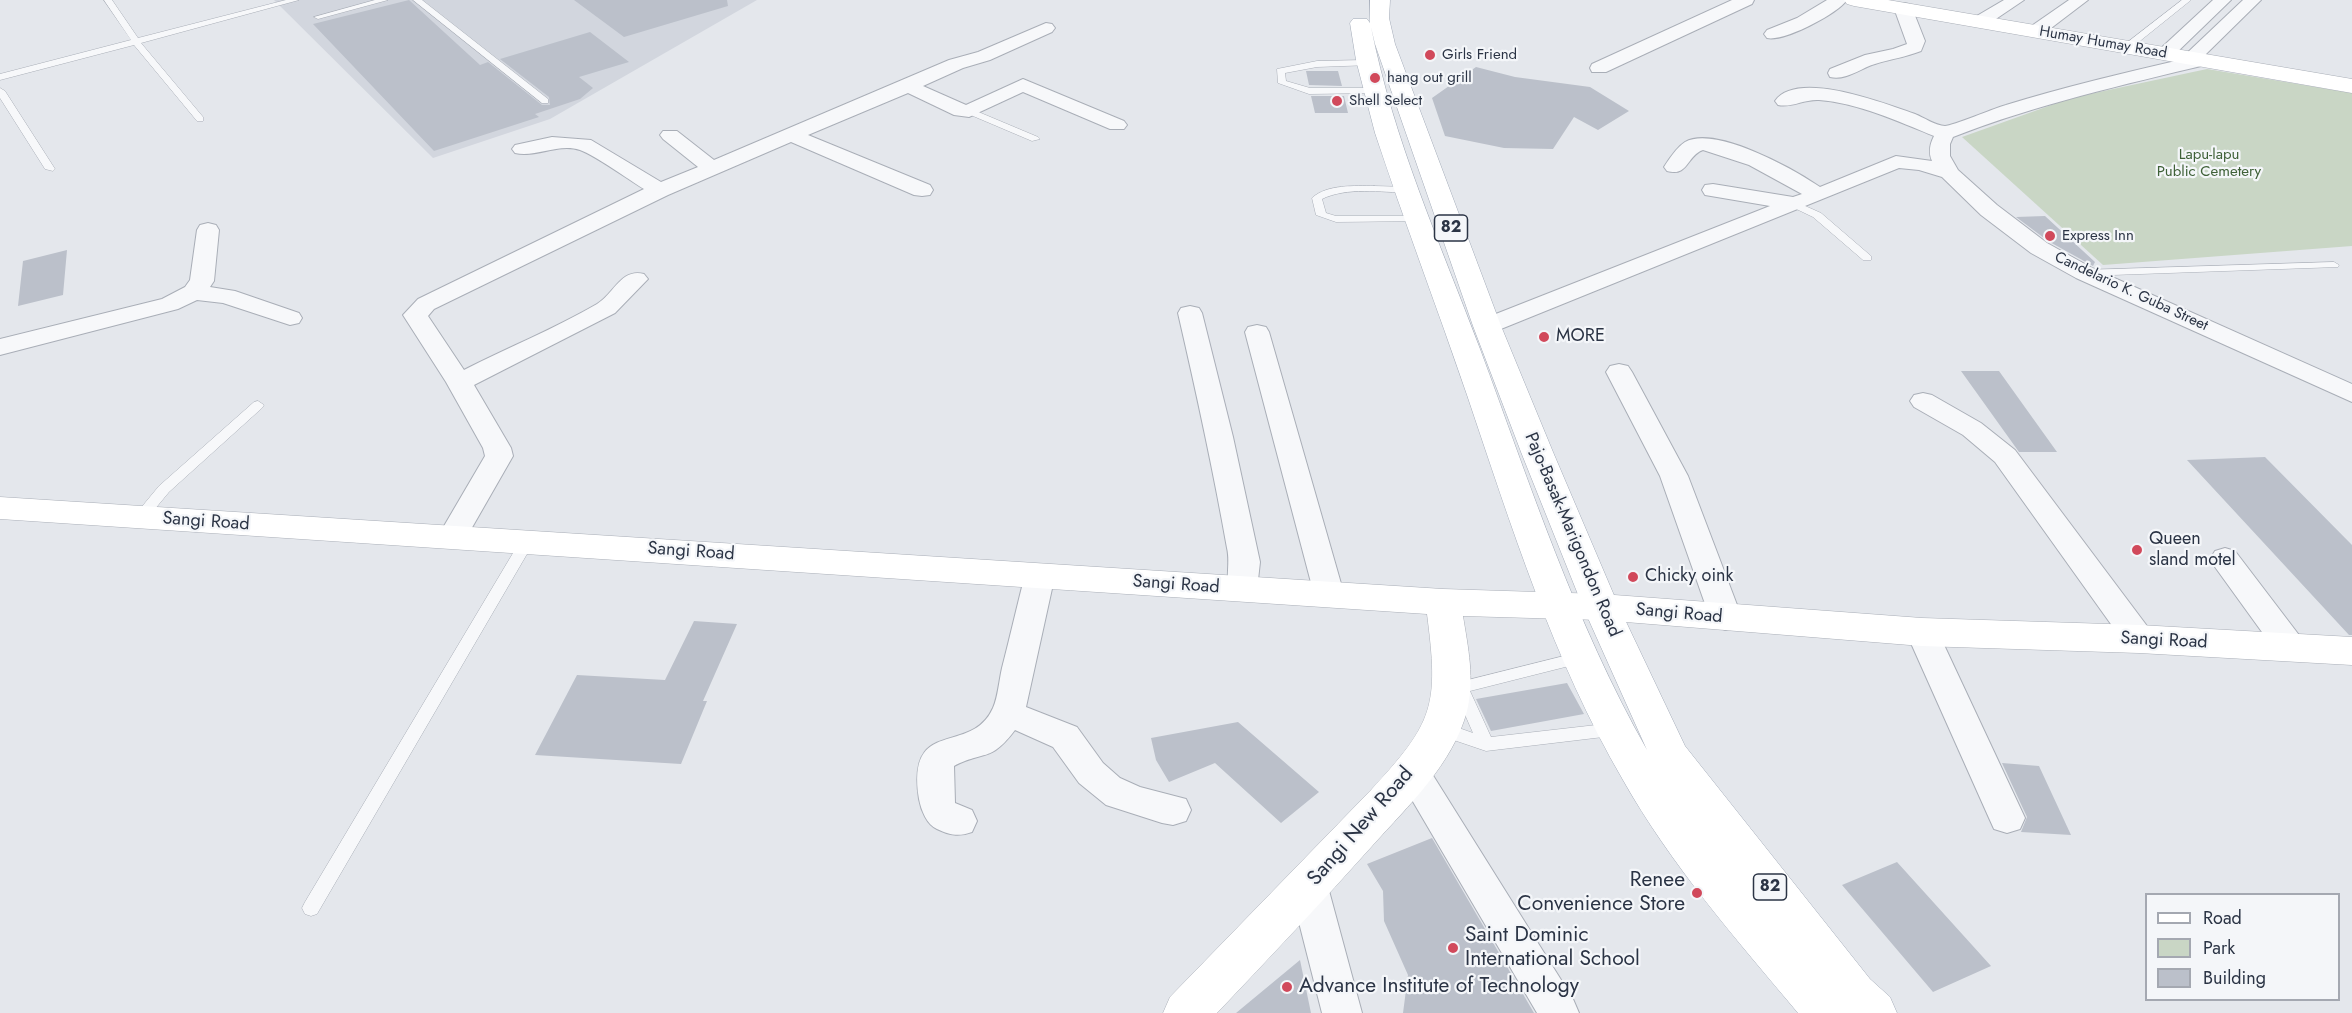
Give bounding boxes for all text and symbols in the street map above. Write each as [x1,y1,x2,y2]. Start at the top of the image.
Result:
street label: Humay Humay Road [2038,23,2168,63]
place label: Girls Friend [1442,46,1517,64]
marker: Girls Friend [1423,48,1437,62]
place label: hang out grill [1387,69,1472,87]
marker: hang out grill [1368,71,1382,85]
place label: Shell Select [1349,92,1422,110]
marker: Shell Select [1330,94,1344,108]
park label: Lapu-lapu Public Cemetery [2157,146,2261,181]
road number: 82 [1434,215,1468,241]
place label: Express Inn [2062,227,2134,245]
marker: Express Inn [2043,229,2057,243]
street label: Candelario K. Guba Street [2051,249,2211,335]
place label: MORE [1556,326,1605,348]
marker: MORE [1537,330,1551,344]
street label: Pajo-Basak-Marigondon Road [1519,430,1625,640]
street label: Sangi Road [162,508,250,536]
place label: Queen sland motel [2149,529,2236,572]
street label: Sangi Road [647,538,735,566]
marker: Queen sland motel [2130,543,2144,557]
place label: Chicky oink [1645,566,1733,588]
marker: Chicky oink [1626,570,1640,584]
street label: Sangi Road [1132,571,1220,599]
street label: Sangi Road [1635,599,1723,629]
street label: Sangi Road [2120,628,2208,654]
street label: Sangi New Road [1303,763,1419,891]
place label: Renee Convenience Store [1517,868,1685,918]
road number: 82 [1754,874,1786,900]
marker: Renee Convenience Store [1690,886,1704,900]
legend [2145,893,2340,1001]
text: Road [2203,905,2242,931]
place label: Saint Dominic International School [1465,923,1640,973]
text: Park [2203,935,2235,961]
marker: Saint Dominic International School [1446,941,1460,955]
text: Building [2203,965,2266,991]
place label: Advance Institute of Technology [1299,974,1579,1000]
marker: Advance Institute of Technology [1280,980,1294,994]

